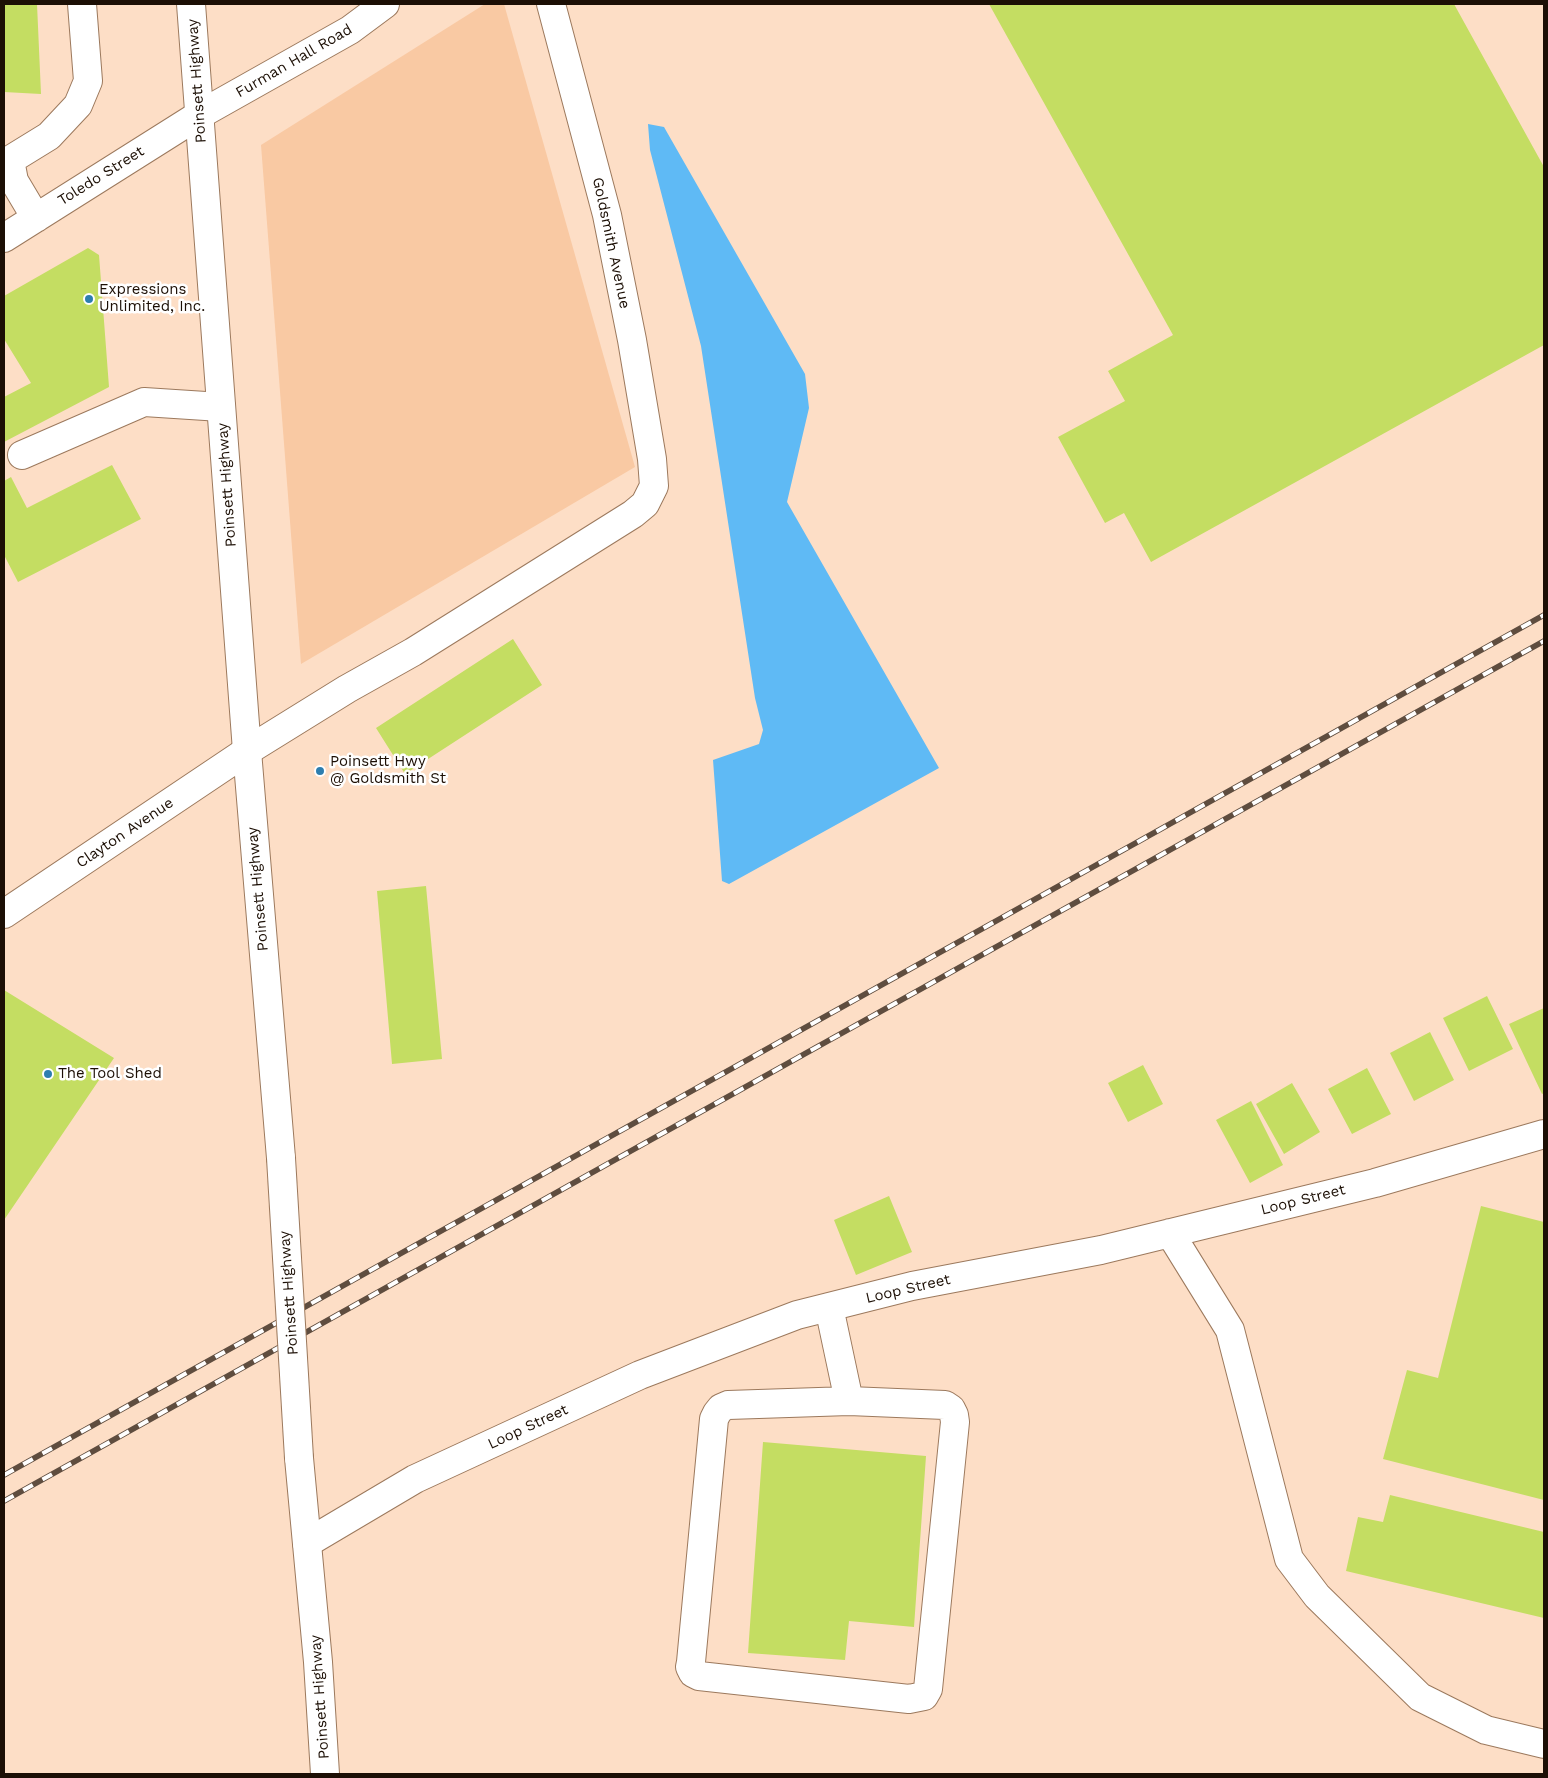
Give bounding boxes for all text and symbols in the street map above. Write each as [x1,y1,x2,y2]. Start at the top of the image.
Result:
street label: Poinsett Highway [184,18,210,144]
street label: Furman Hall Road [233,20,355,102]
street label: Toledo Street [55,142,147,210]
street label: Goldsmith Avenue [588,176,634,310]
place label: Expressions Unlimited, Inc. [99,281,205,316]
marker: Expressions Unlimited, Inc. [83,293,95,305]
street label: Poinsett Highway [214,422,240,548]
place label: Poinsett Hwy @ Goldsmith St [330,753,446,788]
marker: Poinsett Hwy @ Goldsmith St [314,765,326,777]
street label: Clayton Avenue [73,794,177,872]
street label: Poinsett Highway [244,826,272,952]
place label: The Tool Shed [58,1065,162,1083]
marker: The Tool Shed [42,1068,54,1080]
street label: Loop Street [1259,1181,1347,1219]
street label: Poinsett Highway [276,1230,302,1356]
street label: Loop Street [864,1271,952,1307]
street label: Loop Street [485,1401,571,1453]
street label: Poinsett Highway [307,1634,333,1760]

